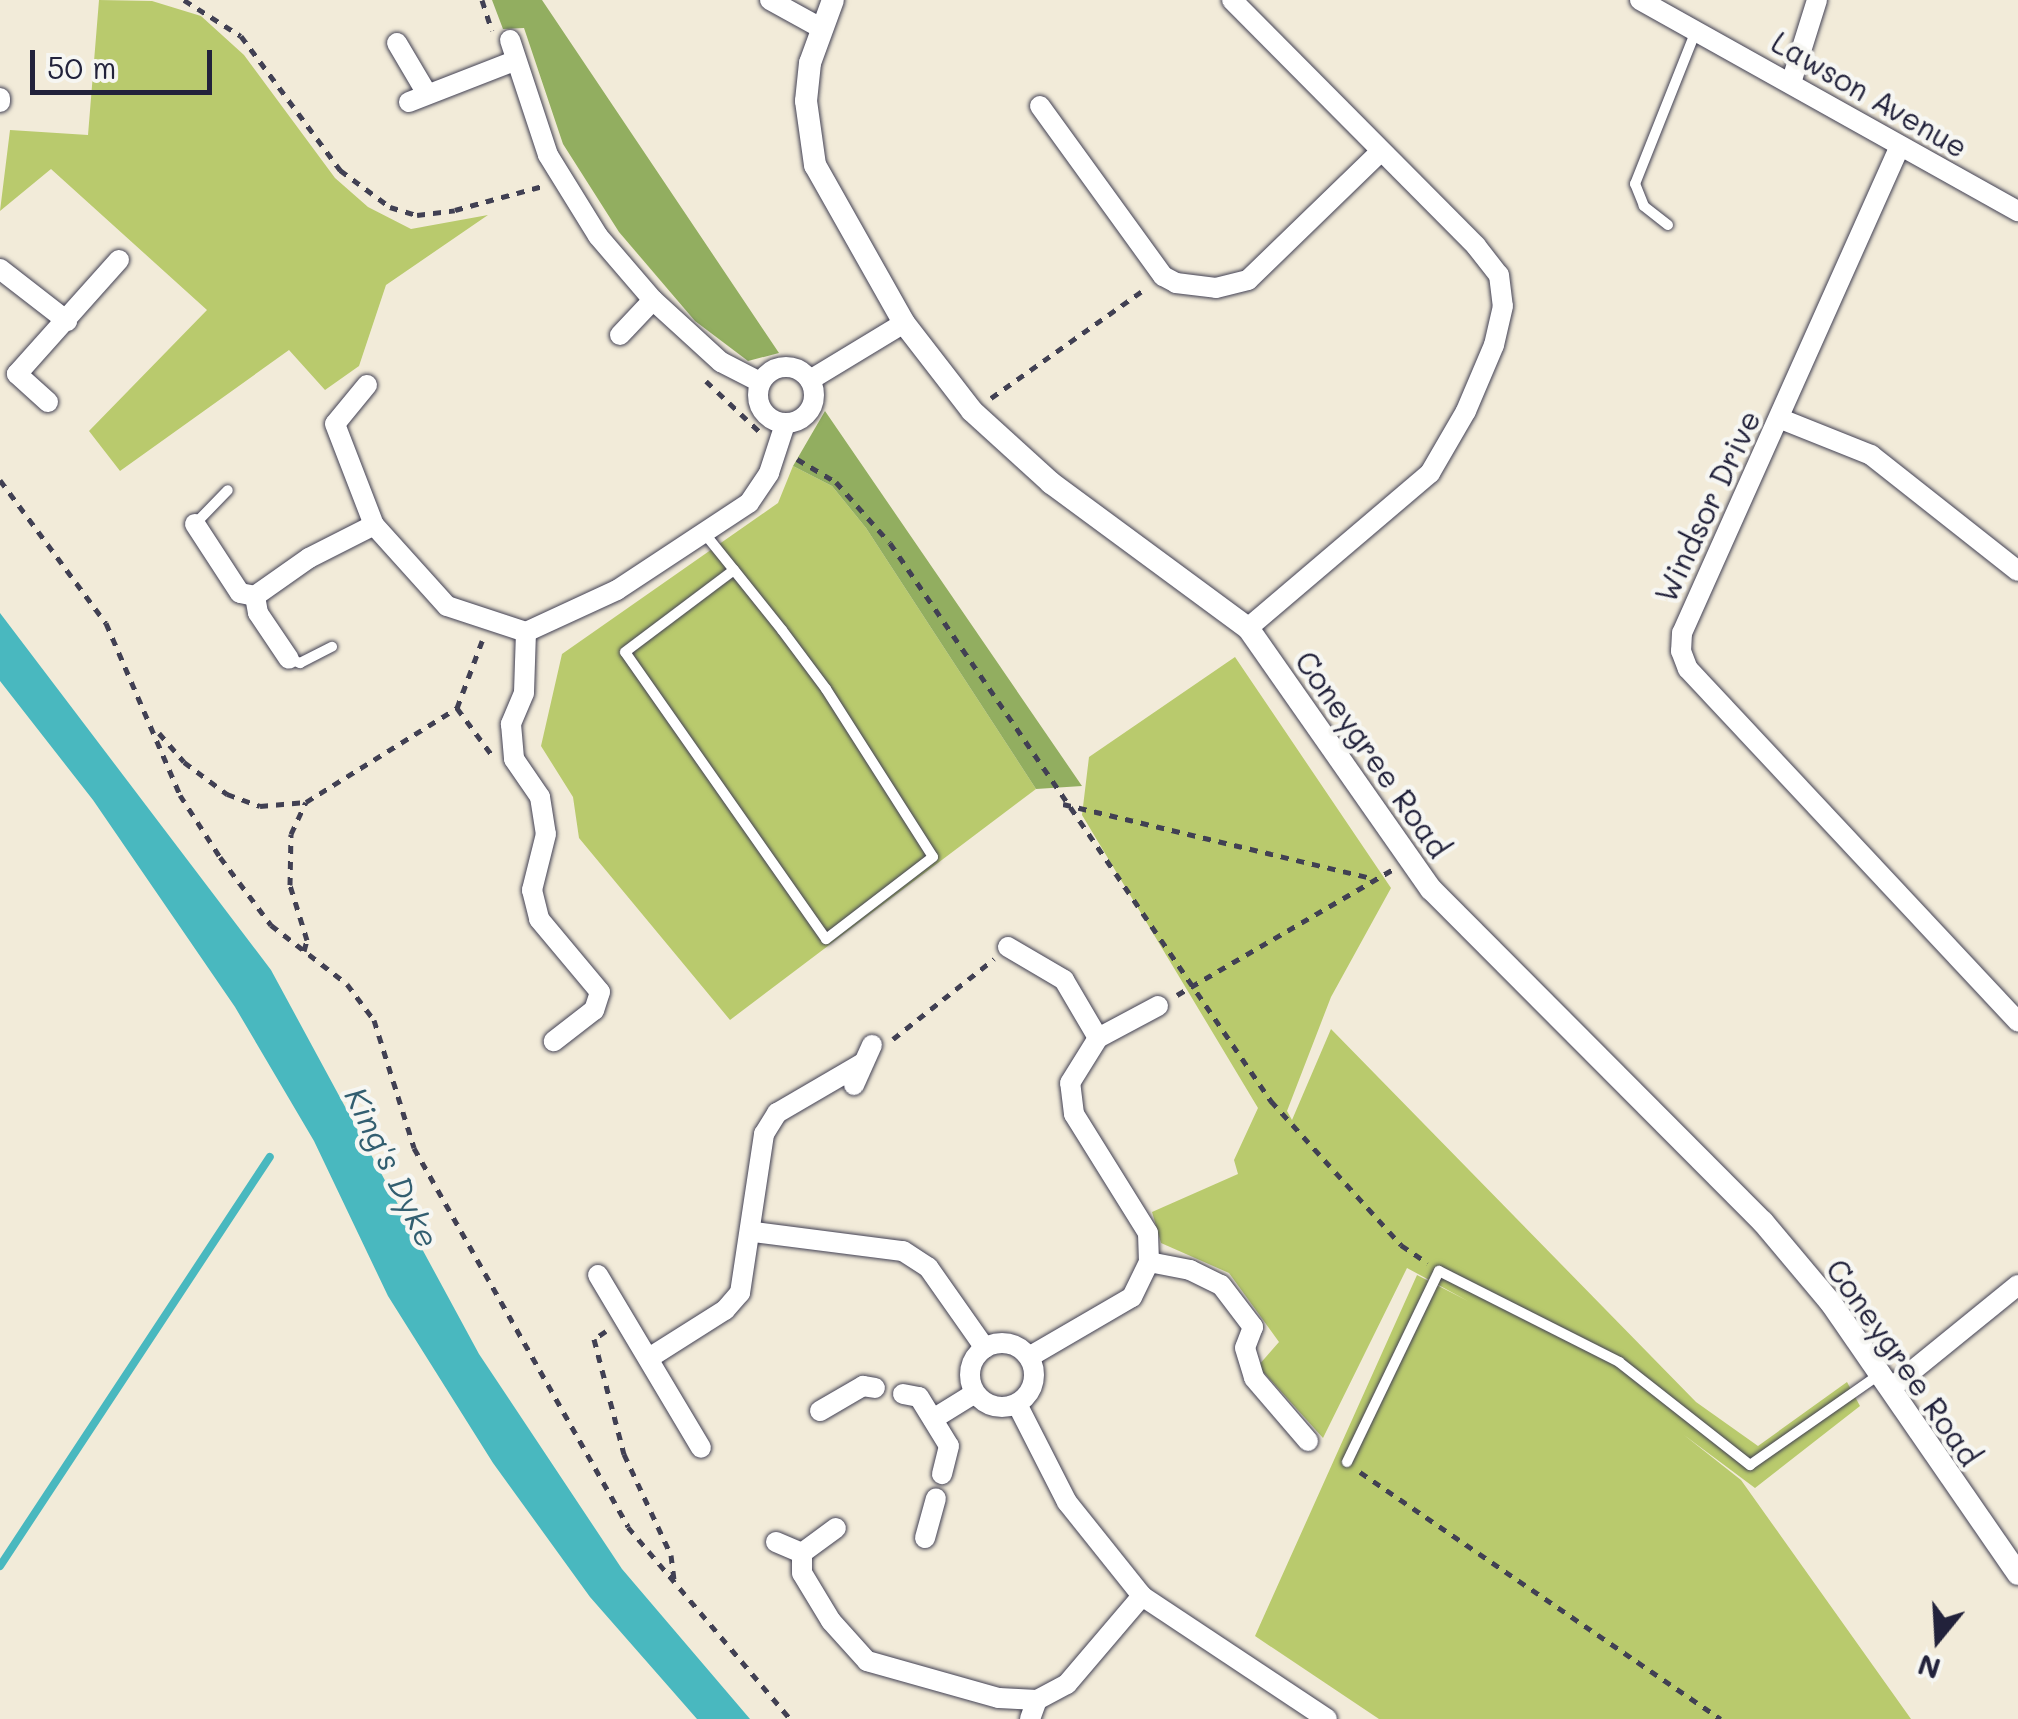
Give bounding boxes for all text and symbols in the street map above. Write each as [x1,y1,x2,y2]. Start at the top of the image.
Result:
street label: Lawson Avenue [1766,23,1974,165]
scale bar [35,30,218,92]
text: 50 m [47,47,117,87]
street label: Windsor Drive [1647,404,1767,608]
street label: Coneygree Road [1288,644,1458,864]
water label: King's Dyke [338,1080,448,1254]
street label: Coneygree Road [1819,1252,1989,1472]
north arrow [1888,1589,1988,1689]
text: N [1913,1647,1944,1688]

